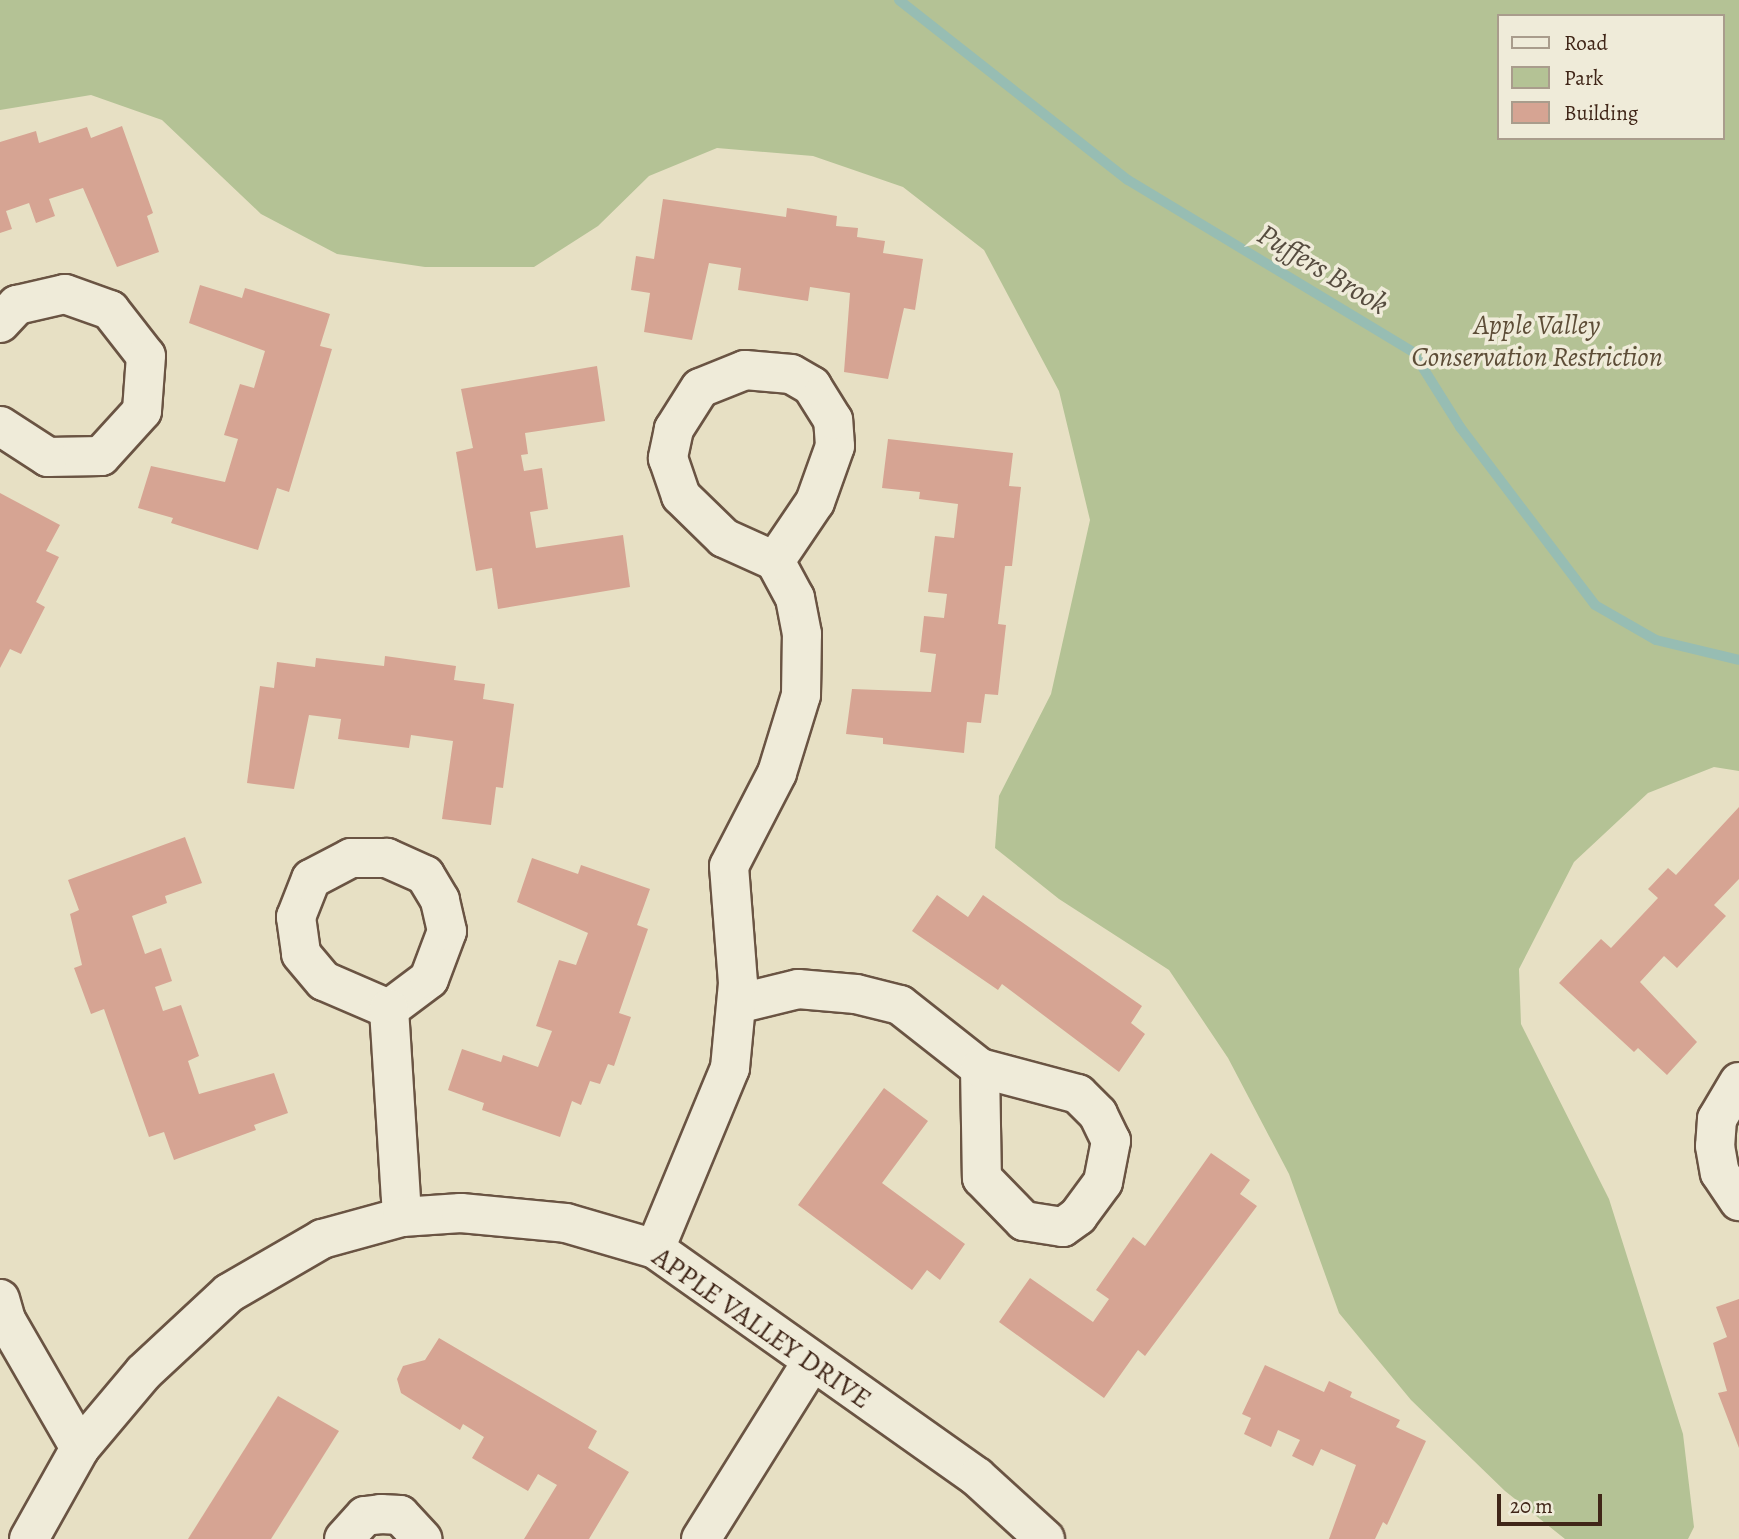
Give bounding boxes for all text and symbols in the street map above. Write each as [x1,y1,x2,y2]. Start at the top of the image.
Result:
legend [1498,14,1725,140]
text: Road [1564,29,1608,57]
text: Park [1564,64,1603,92]
text: Building [1564,99,1638,127]
water label: Puffers Brook [1251,216,1395,322]
park label: Apple Valley Conservation Restriction [1411,308,1663,374]
street label: APPLE VALLEY DRIVE [646,1240,878,1416]
scale bar [1501,1480,1606,1524]
text: 20 m [1510,1492,1553,1520]

